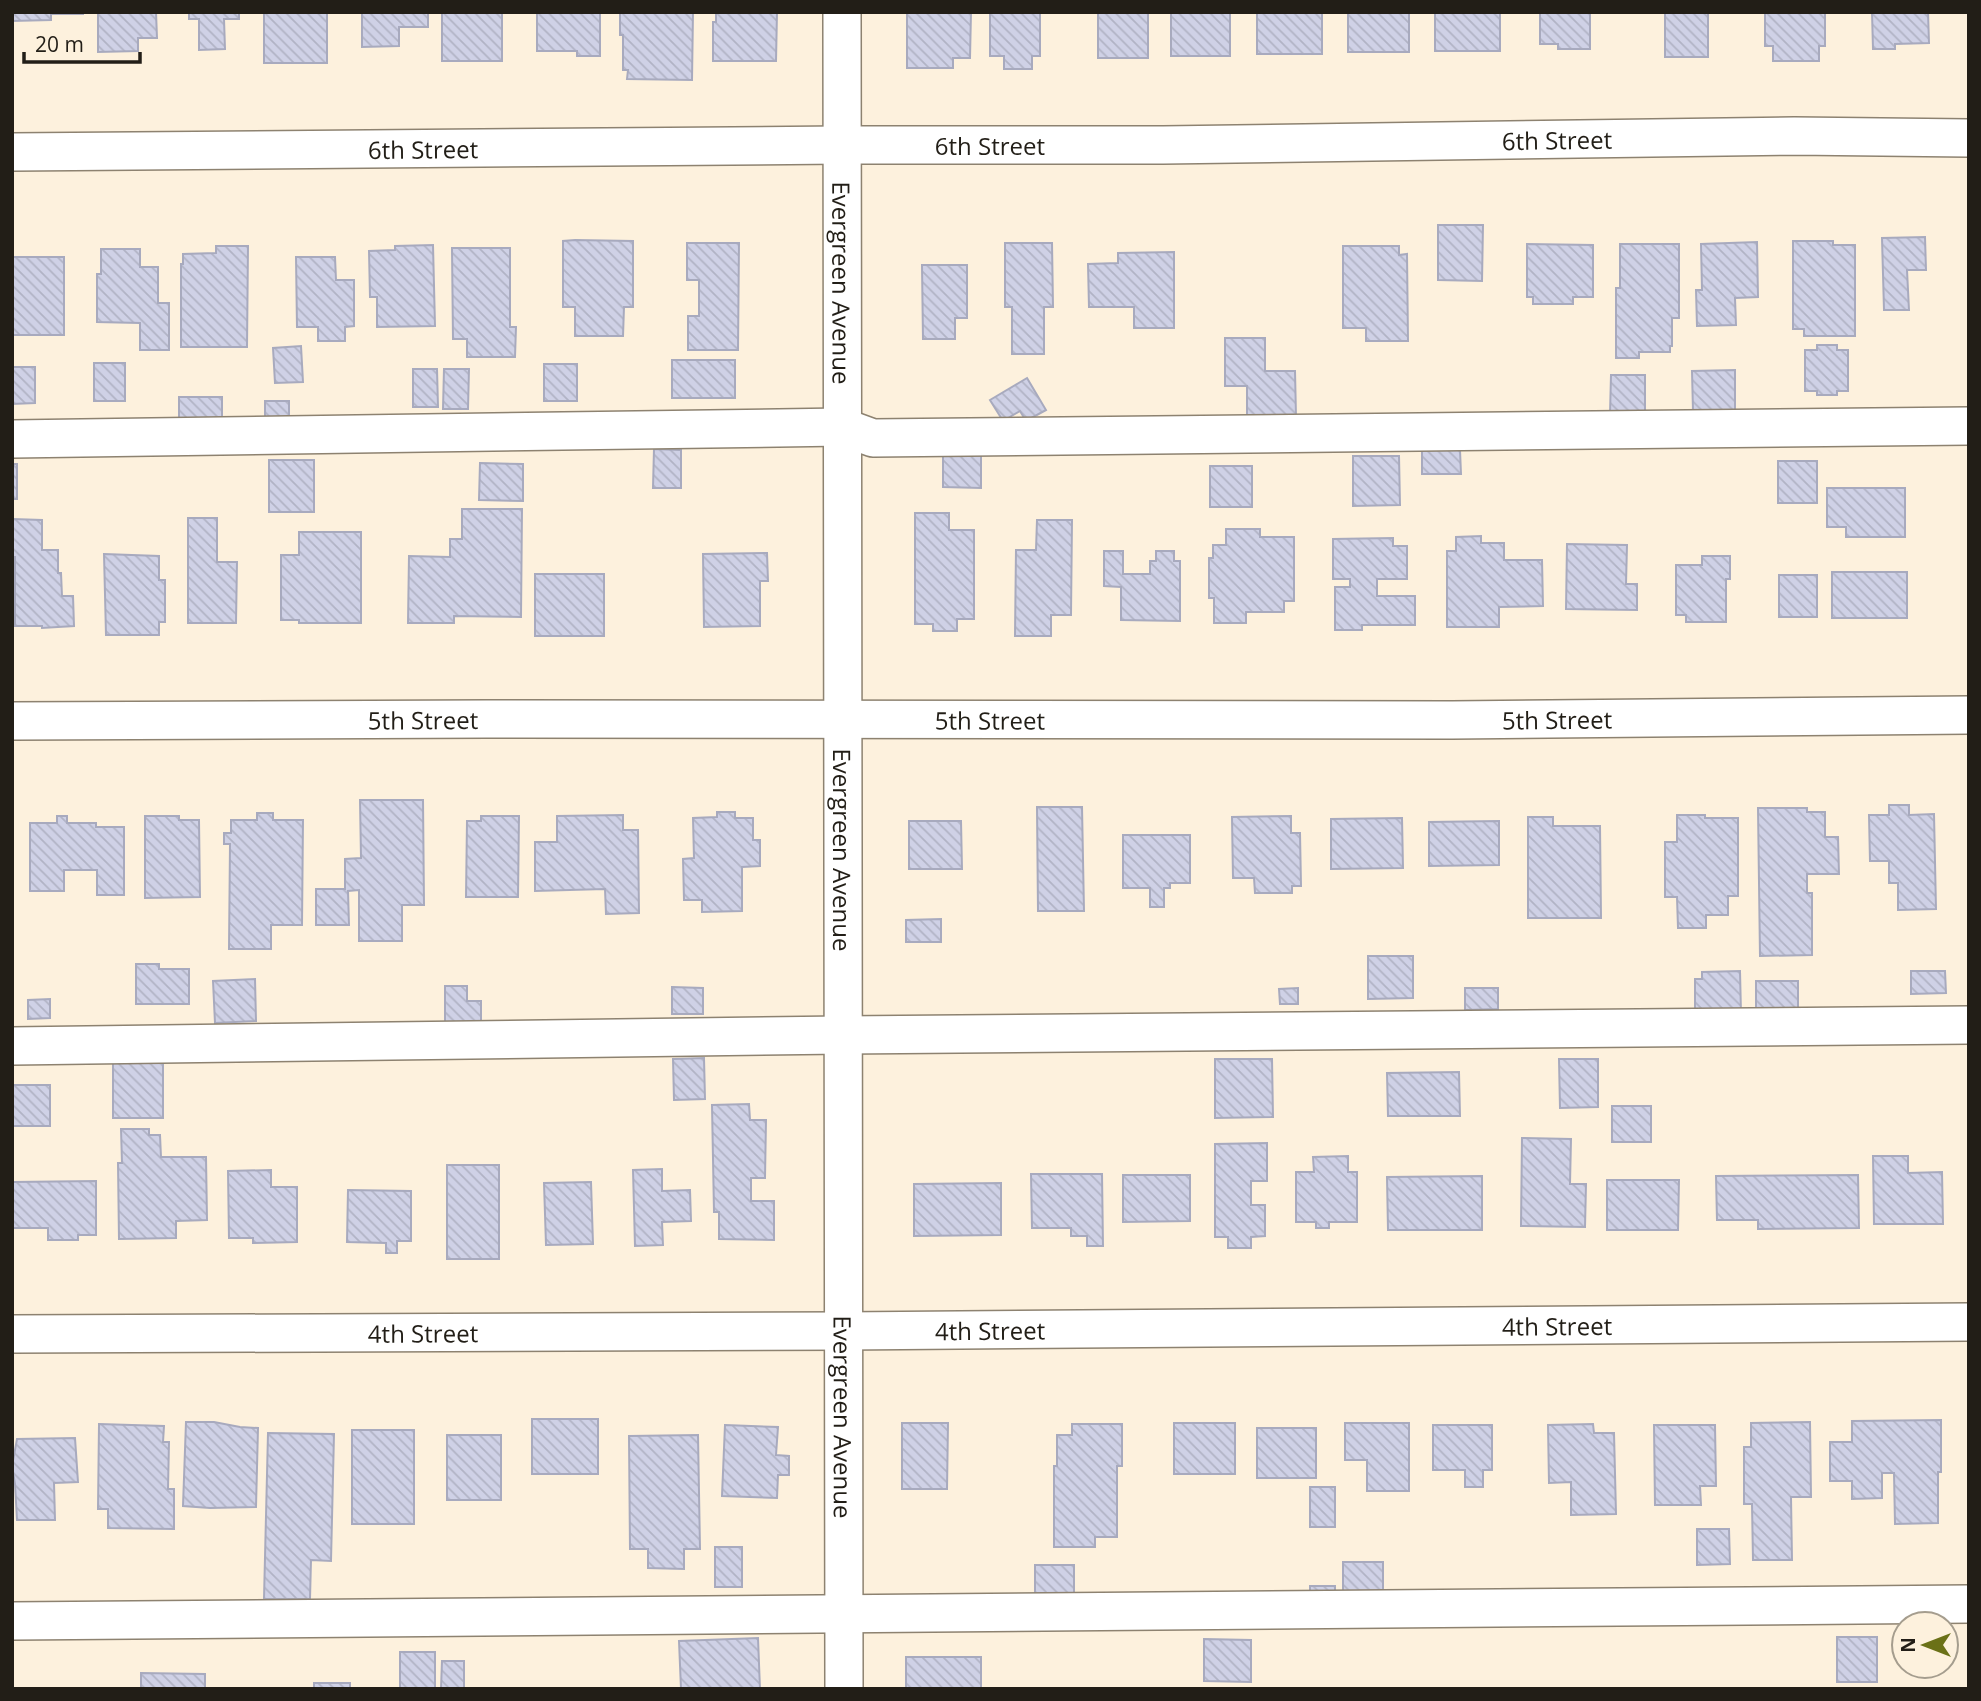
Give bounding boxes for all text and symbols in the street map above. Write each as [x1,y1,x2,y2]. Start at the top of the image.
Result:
scale bar [24,21,140,65]
text: 20 m [35,30,84,58]
street label: 6th Street [1502,122,1612,157]
street label: 6th Street [935,129,1045,162]
street label: 6th Street [368,132,478,165]
street label: Evergreen Avenue [826,181,859,385]
street label: 5th Street [1502,702,1612,736]
street label: 5th Street [368,703,478,736]
street label: 5th Street [935,703,1045,736]
street label: Evergreen Avenue [826,748,860,952]
street label: 4th Street [1502,1308,1612,1342]
street label: 4th Street [935,1313,1045,1347]
street label: Evergreen Avenue [827,1315,860,1519]
street label: 4th Street [368,1316,478,1349]
north arrow [1890,1610,1960,1680]
text: N [1895,1637,1921,1653]

